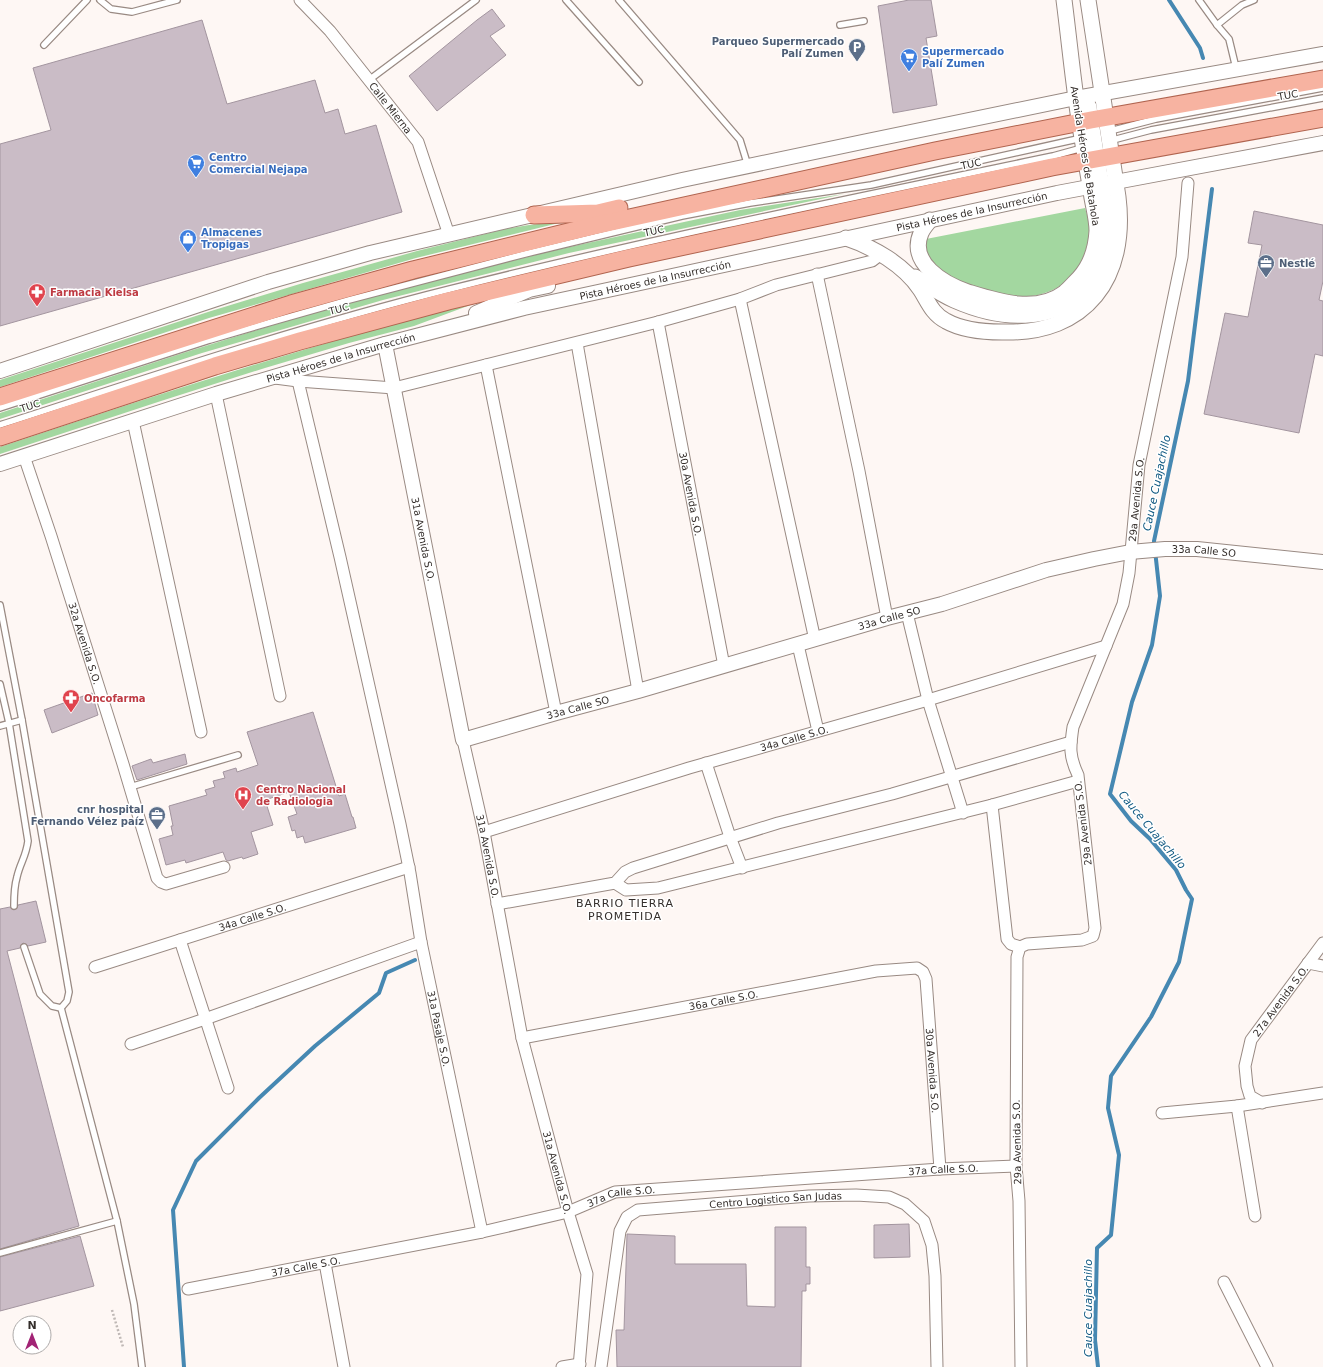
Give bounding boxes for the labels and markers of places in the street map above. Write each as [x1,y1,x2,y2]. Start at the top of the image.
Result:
place label: Parqueo Supermercado Palí Zumen [712,36,844,59]
parking icon: Parqueo Supermercado Palí Zumen [847,37,867,62]
place label: Supermercado Palí Zumen [922,46,1004,69]
supermarket icon: Supermercado Palí Zumen [899,47,919,72]
place label: Centro Comercial Nejapa [209,152,308,175]
supermarket icon: Centro Comercial Nejapa [186,153,206,178]
place label: Almacenes Tropigas [201,227,262,250]
shop icon: Almacenes Tropigas [178,228,198,253]
office icon: Nestlé [1256,253,1276,278]
place label: Nestlé [1279,258,1315,269]
pharmacy icon: Farmacia Kielsa [27,282,47,307]
place label: Farmacia Kielsa [50,287,139,298]
pharmacy icon: Oncofarma [61,688,81,713]
place label: Oncofarma [84,693,146,704]
place label: Centro Nacional de Radiologia [256,784,346,807]
hospital icon: Centro Nacional de Radiologia [233,785,253,810]
place label: cnr hospital Fernando Vélez paíz [31,804,144,827]
office icon: cnr hospital Fernando Vélez paíz [147,805,167,830]

